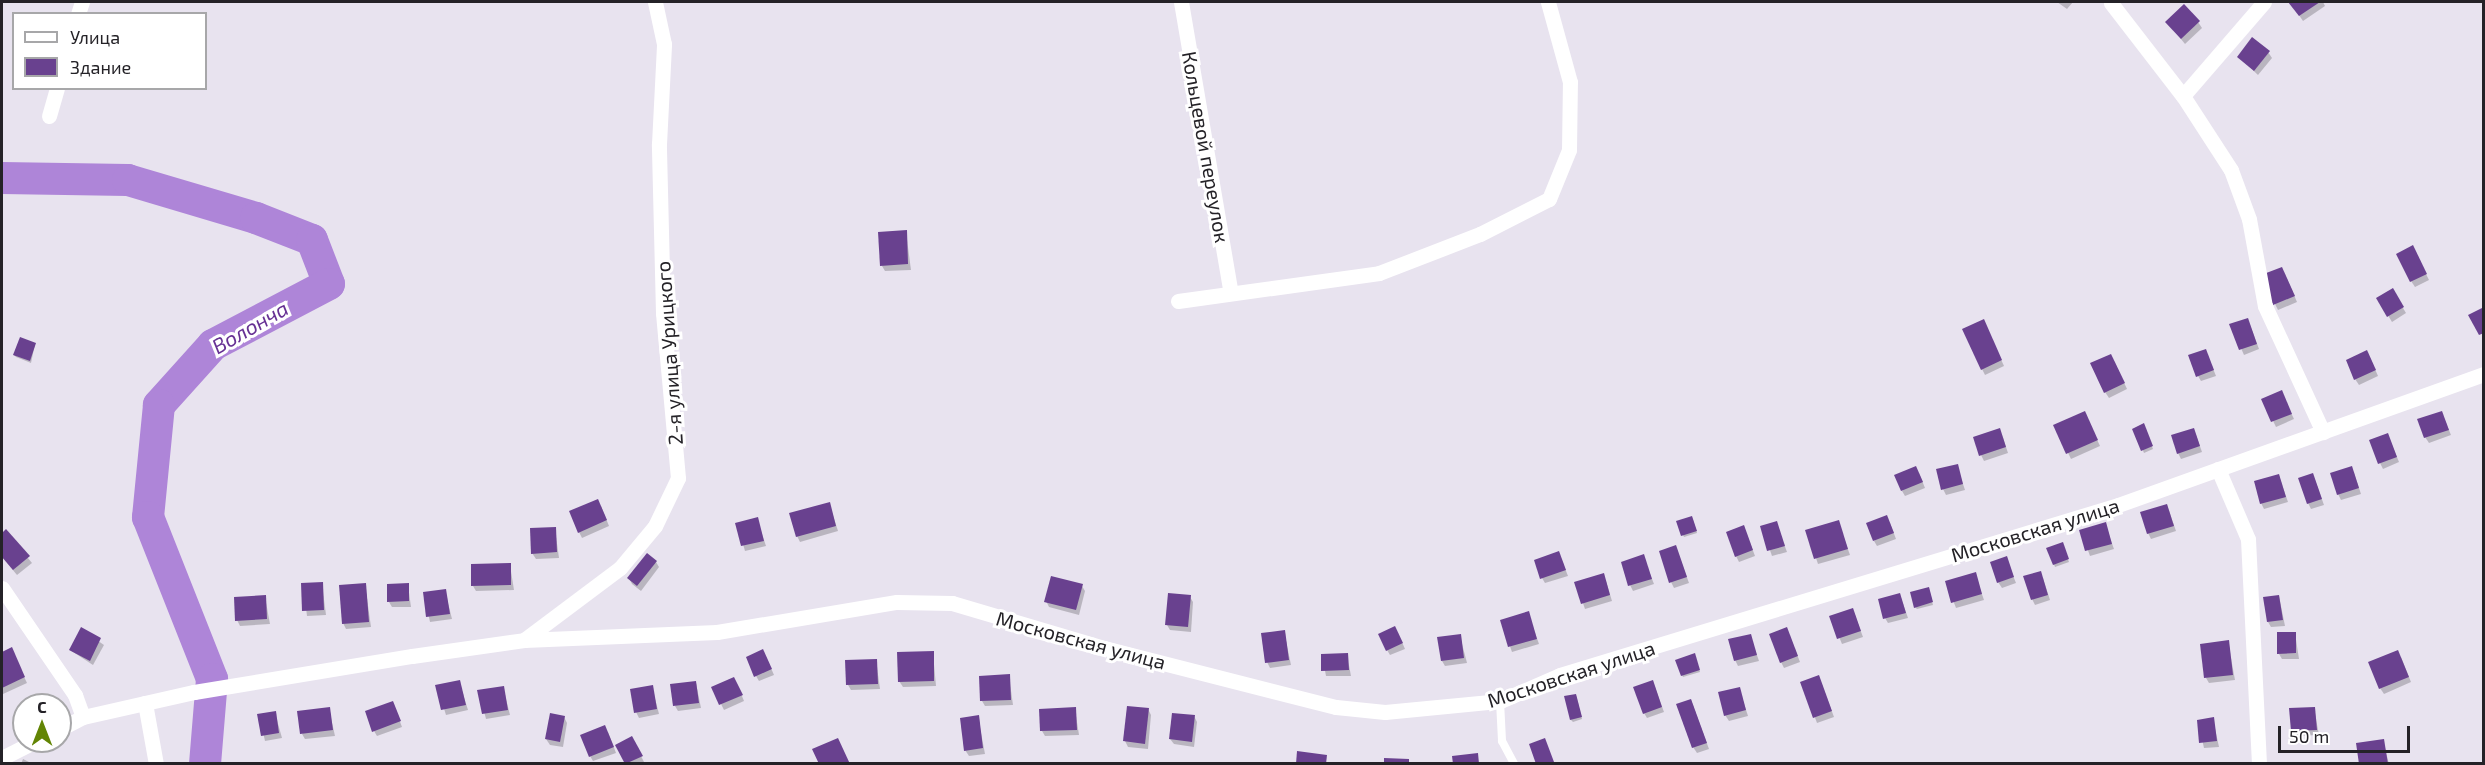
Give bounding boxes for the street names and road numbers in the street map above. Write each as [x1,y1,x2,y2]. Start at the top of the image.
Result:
street label: Кольцевой переулок [1177,49,1235,245]
street label: 2-я улица Урицкого [651,260,687,446]
street label: Московская улица [1948,493,2122,567]
street label: Московская улица [994,606,1168,674]
street label: Московская улица [1484,636,1658,712]

